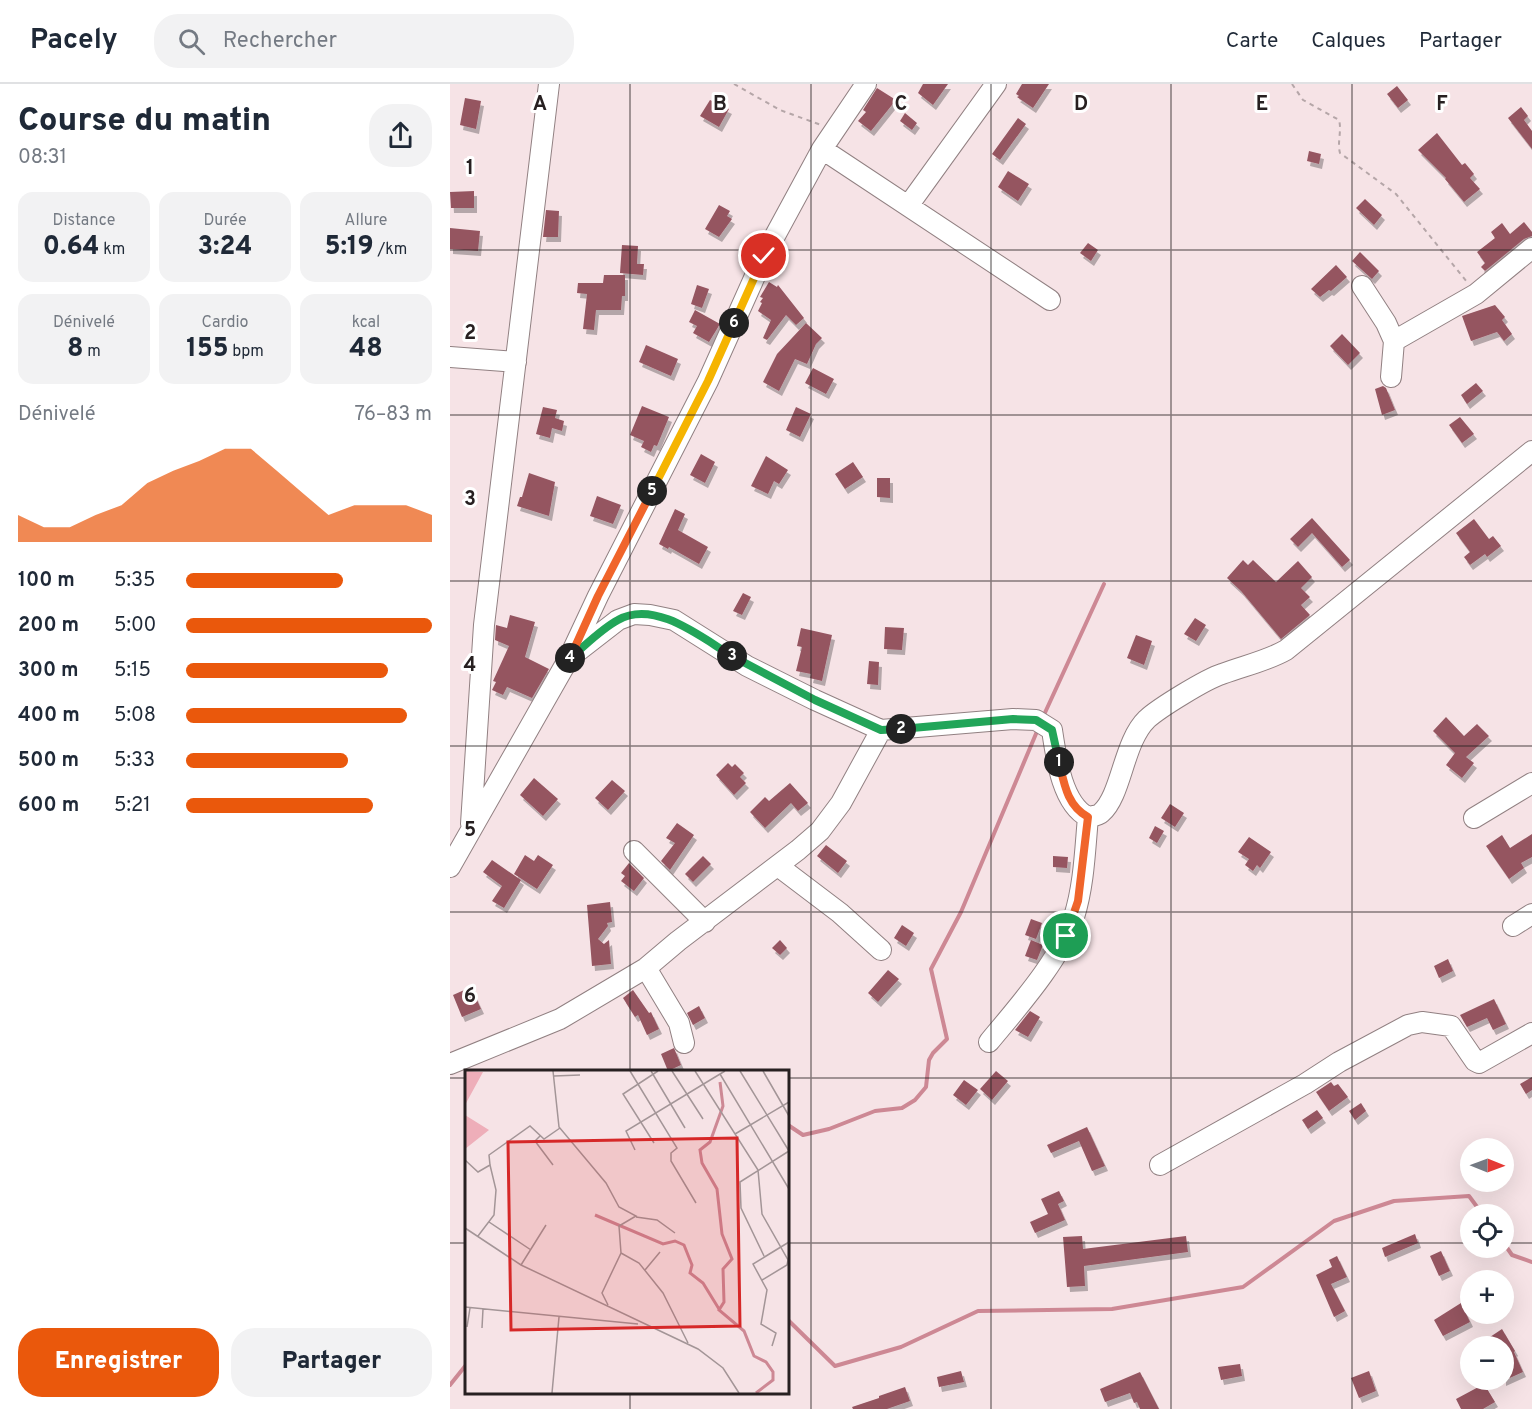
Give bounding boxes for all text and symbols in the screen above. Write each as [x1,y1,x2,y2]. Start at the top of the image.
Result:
search box [154,14,574,68]
text: Pacely [30,23,118,59]
icon: search [175,25,208,58]
text: Rechercher [223,28,337,55]
text: Carte [1226,28,1278,55]
text: Calques [1311,28,1386,55]
text: Partager [1419,28,1502,55]
text: A [533,92,547,118]
text: B [713,92,727,118]
text: C [895,92,907,118]
text: D [1074,92,1088,118]
text: E [1256,92,1268,118]
text: F [1436,92,1448,118]
text: Course du matin [18,101,271,143]
button: share [369,104,432,167]
text: 08:31 [18,145,67,171]
text: 1 [466,156,474,182]
text: Distance [53,211,115,231]
text: Durée [203,211,247,231]
text: Allure [345,211,387,231]
pin [738,230,789,281]
text: 0.64 [43,231,99,264]
text: 3:24 [198,231,252,264]
text: 5:19 [325,231,374,264]
icon: check [747,239,780,272]
text: km [99,240,125,260]
text: /km [374,240,407,260]
pin: 6 [719,308,749,338]
text: Dénivelé [53,313,115,333]
text: Cardio [202,313,248,333]
text: kcal [352,313,380,333]
text: 6 [729,313,739,333]
text: 2 [464,321,476,347]
text: 8 [67,333,84,366]
text: 155 [186,333,229,366]
text: 48 [349,333,383,366]
text: m [84,342,101,362]
text: bpm [229,342,264,362]
text: Dénivelé [18,402,95,428]
text: 76–83 m [355,402,432,428]
pin: 5 [637,476,667,506]
text: 5 [647,481,657,501]
text: 3 [464,487,476,513]
text: 100 m [18,568,75,594]
text: 5:35 [114,568,155,594]
text: 200 m [18,613,79,639]
text: 5:00 [114,613,156,639]
pin: 3 [717,641,747,671]
pin: 4 [555,643,585,673]
text: 3 [727,646,737,666]
text: 4 [565,648,575,668]
text: 4 [464,653,476,679]
text: 300 m [18,658,79,684]
text: 5:15 [114,658,151,684]
text: 400 m [18,703,80,729]
text: 5:08 [114,703,156,729]
pin: 2 [886,714,916,744]
text: 2 [896,719,906,739]
pin: 1 [1044,747,1074,777]
text: 500 m [18,748,79,774]
text: 5:33 [114,748,155,774]
text: 1 [1056,752,1062,772]
text: 600 m [18,793,79,819]
text: 5:21 [114,793,151,819]
text: 5 [464,818,476,844]
pin [1040,910,1091,961]
icon: arrive [1049,919,1082,952]
text: 6 [464,984,476,1010]
inset map [465,1070,789,1394]
north arrow [1460,1138,1514,1192]
map controls [1460,1138,1514,1390]
button: locate [1460,1204,1514,1258]
button: + [1460,1270,1514,1324]
button: Enregistrer [18,1328,219,1397]
button: Partager [231,1328,432,1397]
button: − [1460,1336,1514,1390]

